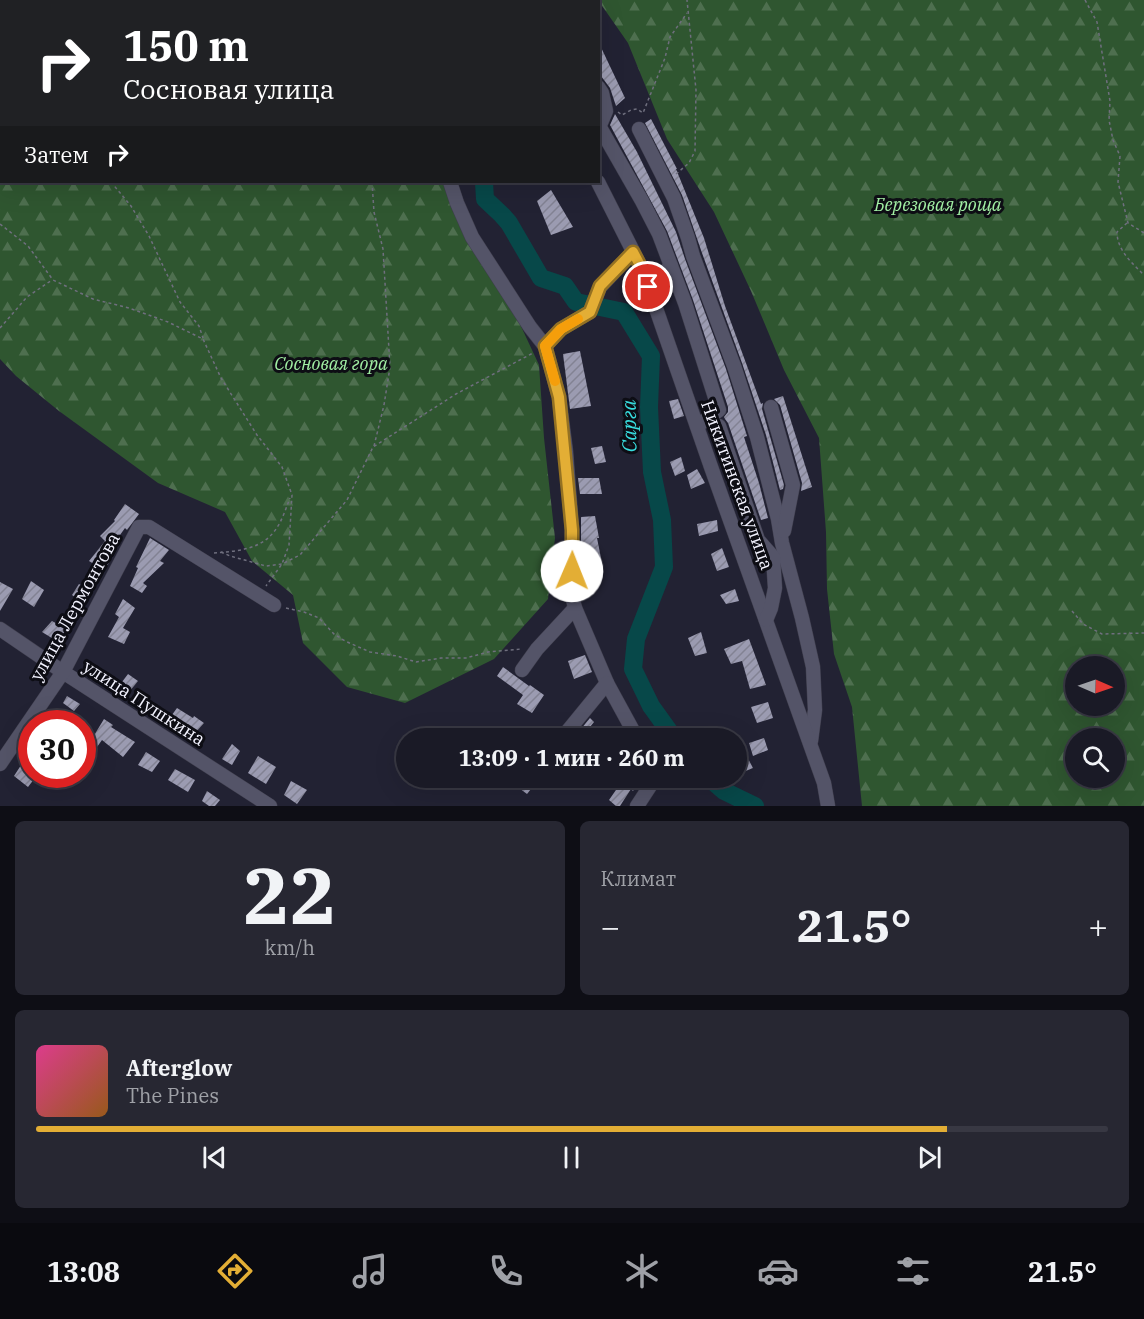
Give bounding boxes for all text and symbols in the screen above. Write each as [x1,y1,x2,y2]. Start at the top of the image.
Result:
text: 150 m [123,18,249,73]
icon: right [24,24,102,102]
text: Сосновая улица [123,71,335,106]
icon: right [101,138,134,171]
text: Затем [24,140,89,169]
park label: Березовая роща [873,193,1002,216]
pin [622,261,673,312]
icon: arrive [631,270,664,303]
park label: Сосновая гора [274,352,388,375]
street label: Никитинская улица [696,397,779,573]
water label: Сарга [615,399,642,453]
street label: улица Лермонтова [24,529,125,685]
position arrow [540,539,604,603]
street label: улица Пушкина [79,655,210,751]
north arrow [1065,656,1125,716]
map controls [1065,656,1125,788]
speed limit sign: 30 [18,710,96,788]
button: search [1065,728,1125,788]
text: 13:09 · 1 мин · 260 m [458,743,685,772]
text: 22 [243,844,337,945]
text: Климат [601,865,676,892]
text: 21.5° [797,896,912,954]
text: − [601,905,620,948]
text: + [1088,905,1108,948]
text: km/h [264,934,315,961]
text: Afterglow [126,1053,233,1082]
text: The Pines [126,1082,219,1109]
icon: previous [198,1141,231,1174]
icon: pause [555,1141,588,1174]
icon: next [913,1141,946,1174]
icon: directions [214,1250,256,1292]
icon: music [349,1250,391,1292]
icon: phone [485,1250,527,1292]
icon: climate [621,1250,663,1292]
icon: car [757,1250,799,1292]
icon: filters [892,1250,934,1292]
text: 13:08 [47,1254,120,1289]
text: 21.5° [1028,1254,1097,1289]

